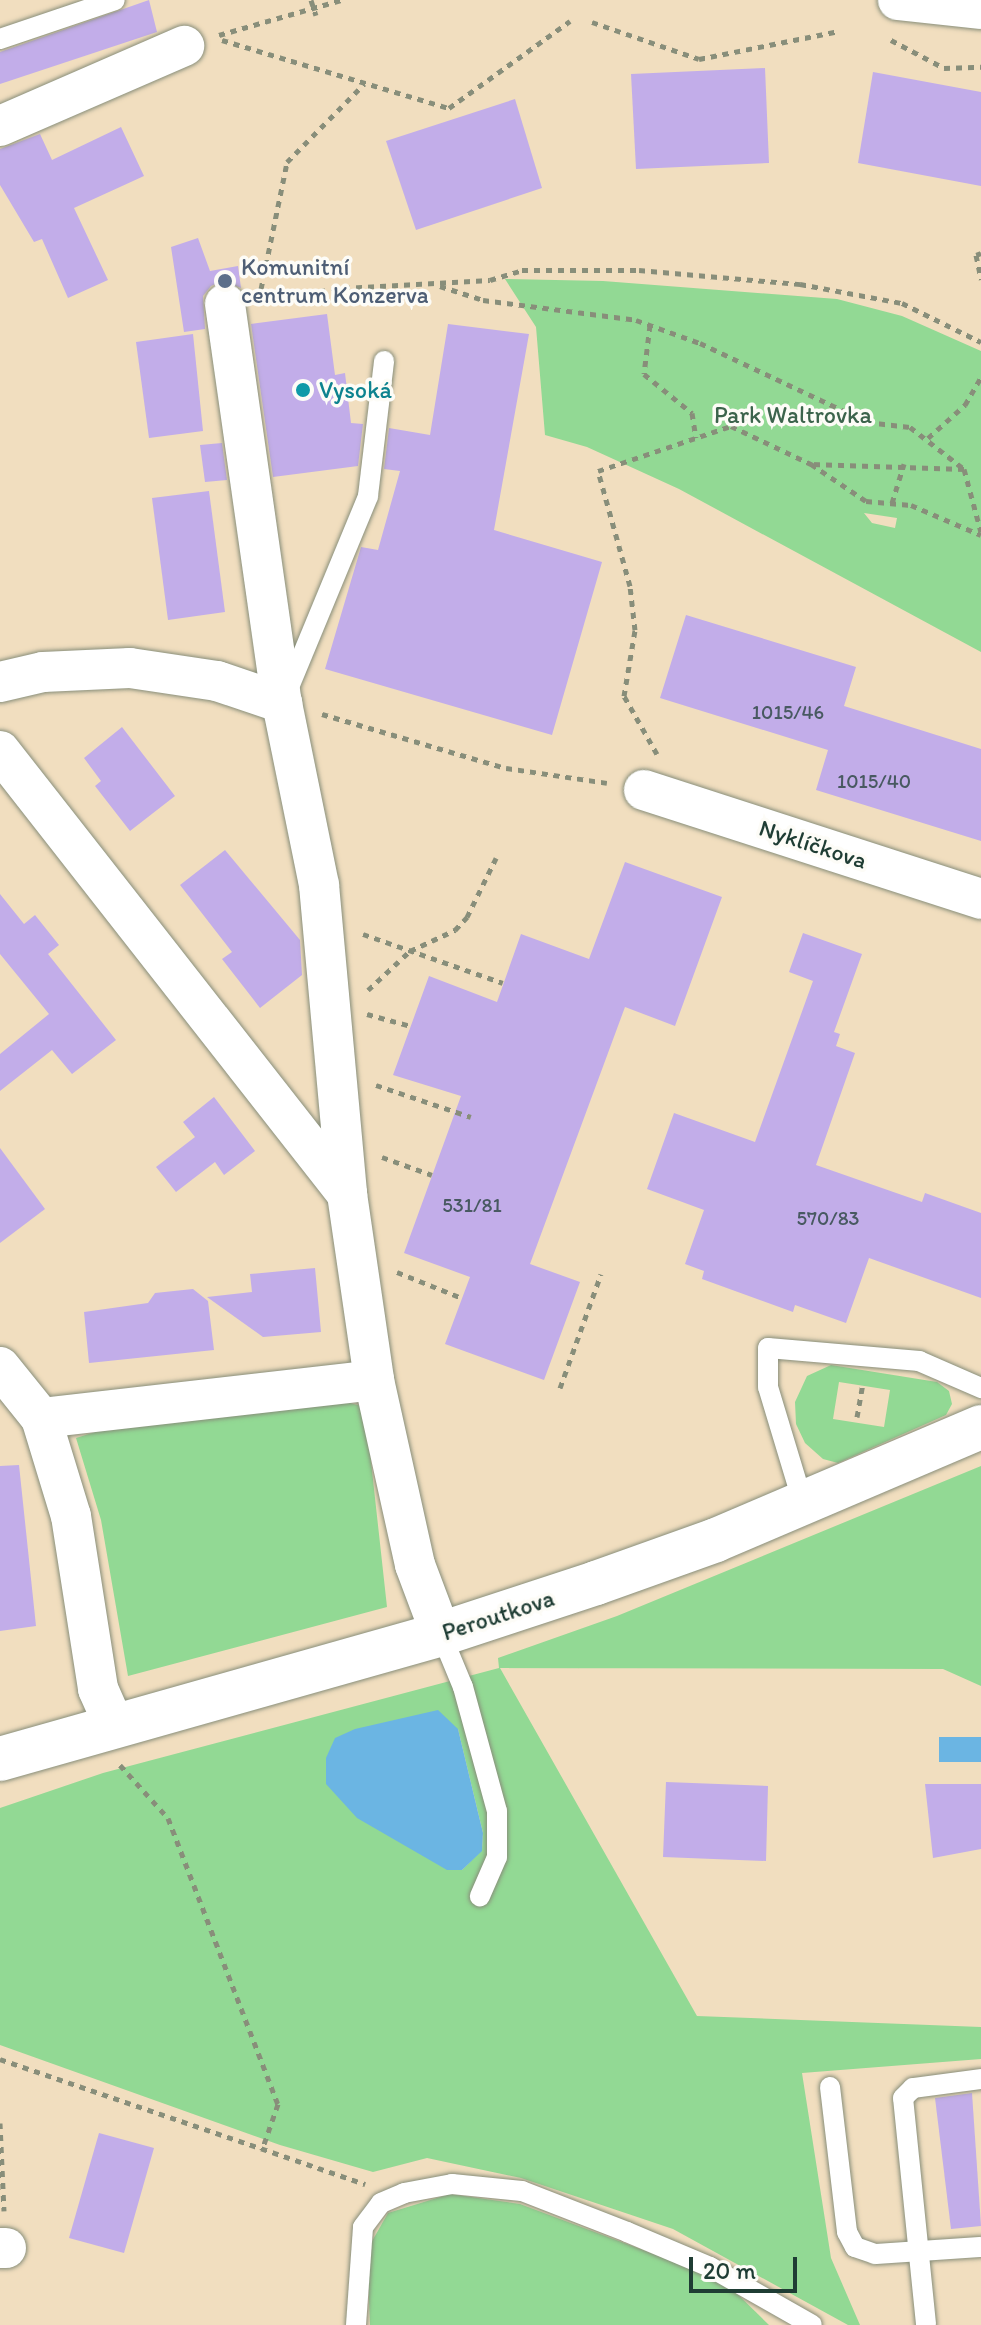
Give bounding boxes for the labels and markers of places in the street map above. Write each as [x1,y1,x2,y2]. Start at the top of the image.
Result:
place label: Komunitní centrum Konzerva [241,253,429,309]
marker: Komunitní centrum Konzerva [216,272,234,290]
place label: Vysoká [319,376,392,404]
marker: Vysoká [294,381,312,399]

